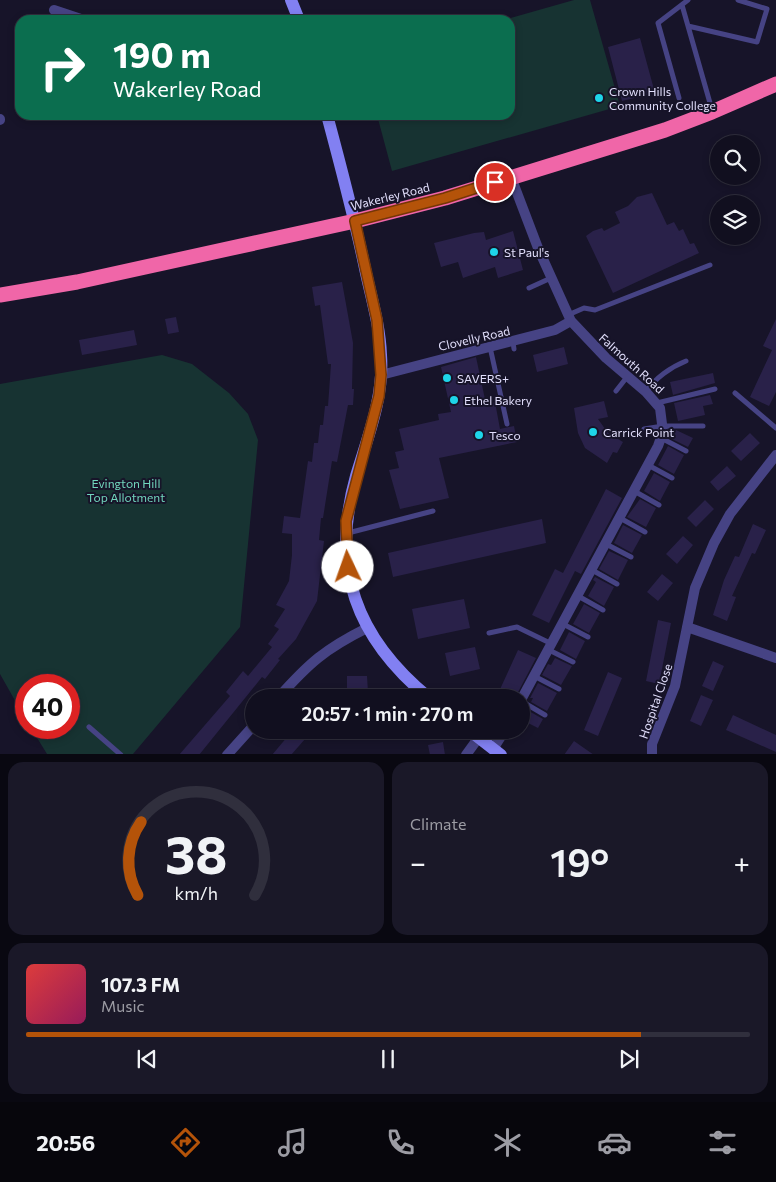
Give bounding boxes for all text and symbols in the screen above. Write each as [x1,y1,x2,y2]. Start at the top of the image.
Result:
text: 190 m [113,32,211,75]
icon: right [30,35,95,100]
text: Wakerley Road [113,75,262,102]
place label: Crown Hills Community College [609,84,716,112]
marker: Crown Hills Community College [593,92,605,104]
map controls [710,135,760,245]
button: search [710,135,760,185]
pin [474,161,516,203]
icon: arrive [481,168,509,196]
street label: Wakerley Road [349,179,431,213]
button: layers [710,195,760,245]
place label: St Paul's [504,245,550,259]
marker: St Paul's [488,246,500,258]
street label: Clovelly Road [437,323,511,353]
street label: Falmouth Road [597,330,667,396]
place label: SAVERS+ [457,371,509,385]
marker: SAVERS+ [441,372,453,384]
place label: Ethel Bakery [464,393,532,407]
marker: Ethel Bakery [448,394,460,406]
place label: Carrick Point [603,425,674,439]
marker: Carrick Point [587,426,599,438]
place label: Tesco [489,428,521,442]
marker: Tesco [473,429,485,441]
park label: Evington Hill Top Allotment [87,476,165,504]
position arrow [321,540,373,592]
street label: Hospital Close [636,662,674,740]
speed limit sign: 40 [15,674,80,739]
text: 20:57 · 1 min · 270 m [302,702,473,725]
text: Climate [410,814,466,833]
text: 38 [165,821,227,885]
text: 19° [550,838,609,885]
text: − [410,845,426,879]
text: + [734,845,750,879]
text: km/h [174,882,218,904]
text: 107.3 FM [101,973,180,996]
text: Music [101,996,145,1015]
icon: previous [133,1045,161,1073]
icon: pause [374,1045,402,1073]
icon: next [615,1045,643,1073]
icon: directions [168,1125,203,1160]
icon: music [275,1125,310,1160]
icon: phone [383,1125,418,1160]
icon: climate [490,1125,525,1160]
icon: car [597,1125,632,1160]
icon: filters [705,1125,740,1160]
text: 20:56 [36,1129,95,1156]

